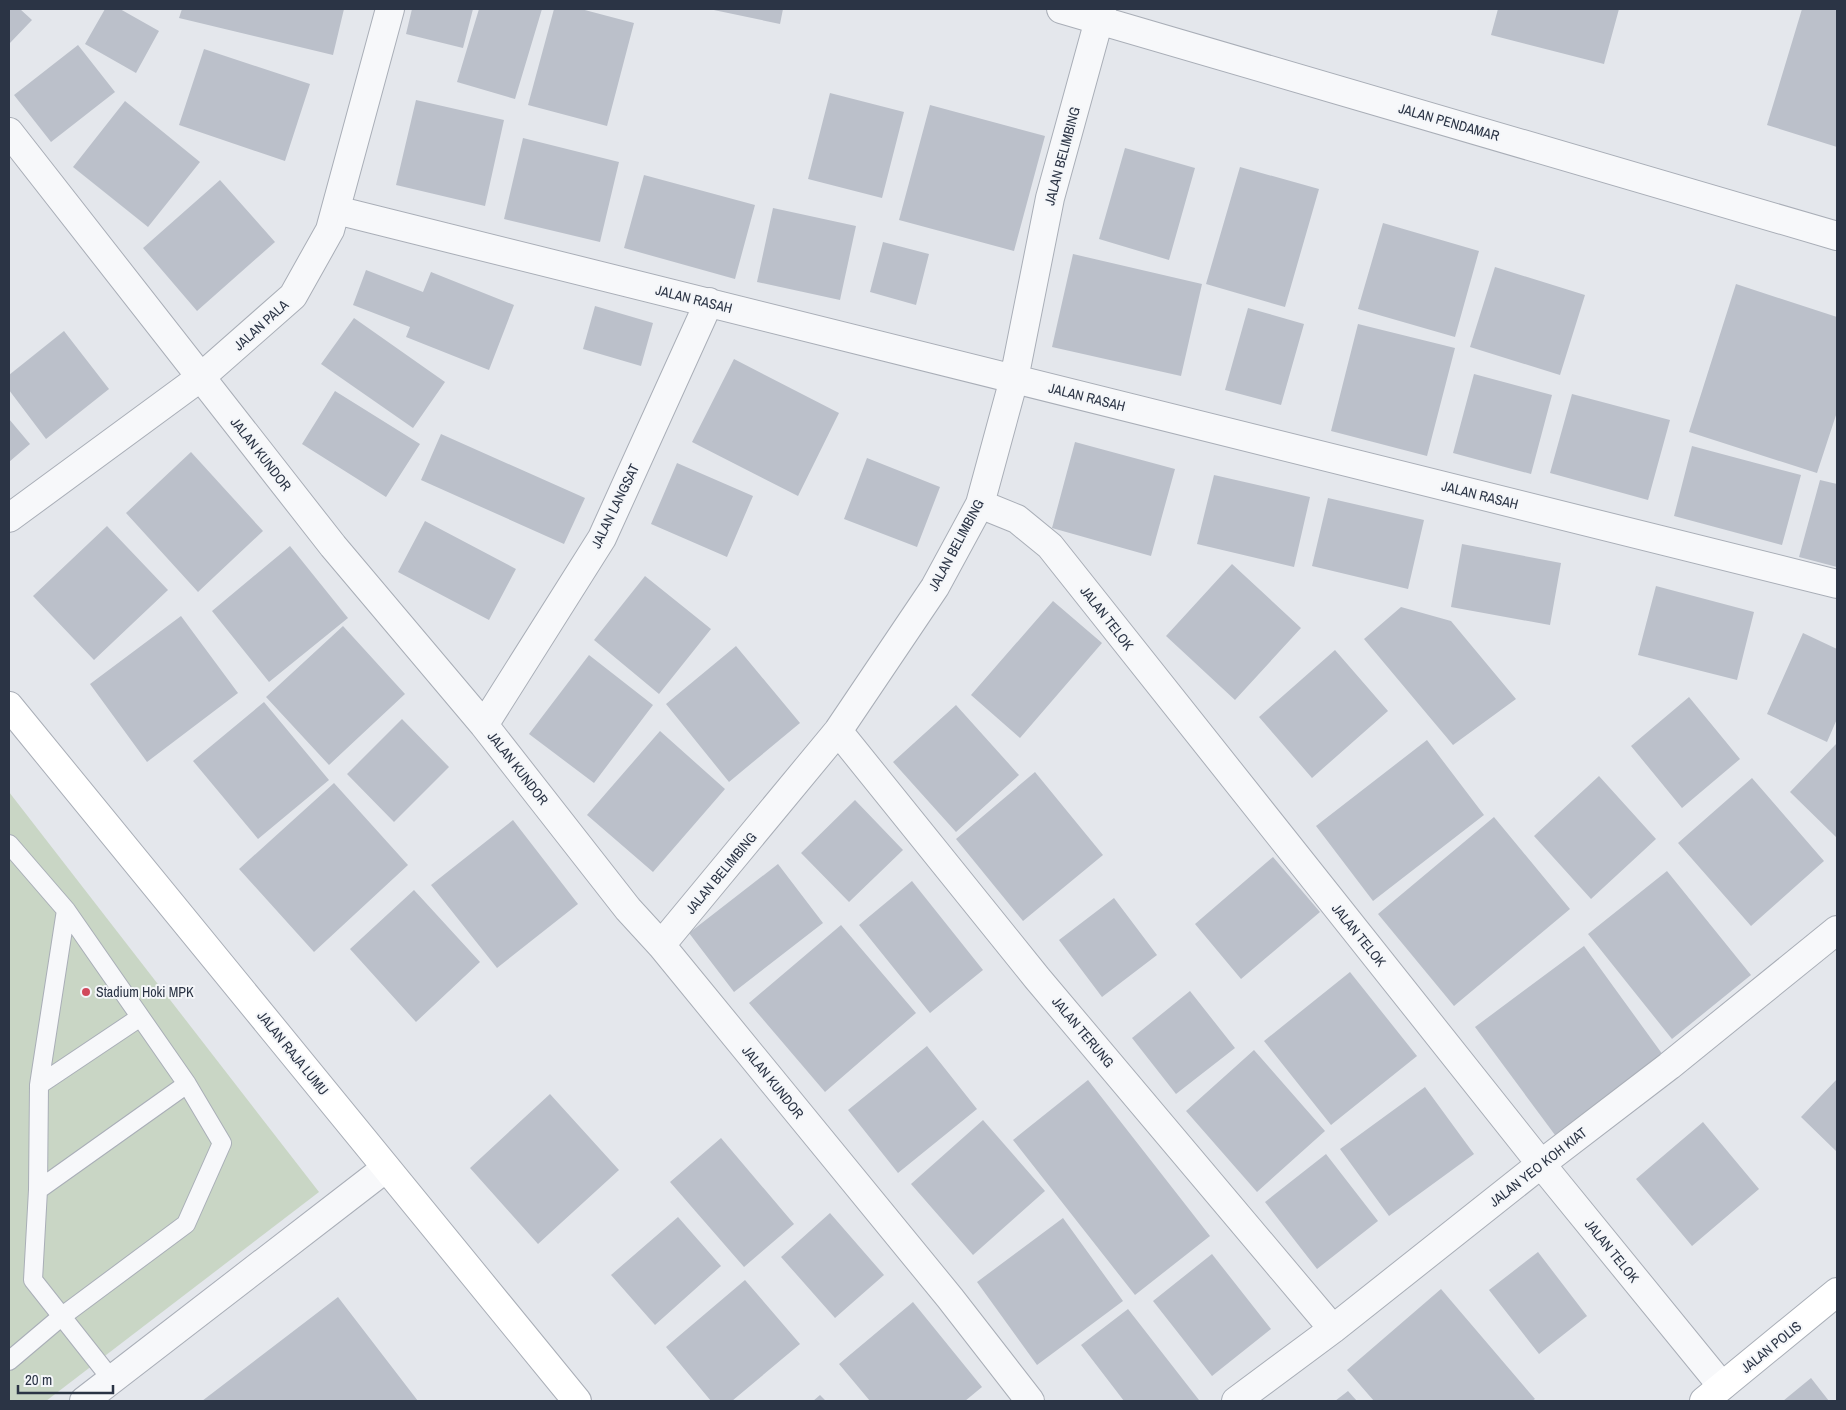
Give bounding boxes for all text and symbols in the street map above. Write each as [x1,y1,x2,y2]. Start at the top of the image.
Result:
street label: JALAN PENDAMAR [1397,99,1501,145]
street label: JALAN BELIMBING [1040,105,1084,207]
street label: JALAN RASAH [654,281,734,317]
street label: JALAN PALA [230,296,292,354]
street label: JALAN RASAH [1047,379,1127,415]
street label: JALAN KUNDOR [227,414,295,494]
street label: JALAN LANGSAT [587,461,643,551]
street label: JALAN RASAH [1440,477,1520,513]
street label: JALAN BELIMBING [924,496,988,594]
street label: JALAN TELOK [1076,582,1138,654]
street label: JALAN KUNDOR [484,728,552,808]
street label: JALAN BELIMBING [681,828,761,918]
street label: JALAN TELOK [1328,900,1390,971]
place label: Stadium Hoki MPK [96,983,194,1001]
marker: Stadium Hoki MPK [80,986,92,998]
street label: JALAN TERUNG [1048,993,1118,1071]
street label: JALAN RAJA LUMU [253,1007,333,1099]
street label: JALAN KUNDOR [738,1042,808,1122]
street label: JALAN YEO KOH KIAT [1486,1123,1590,1211]
street label: JALAN TELOK [1581,1216,1643,1287]
street label: JALAN POLIS [1737,1317,1805,1377]
scale bar [18,1362,112,1394]
text: 20 m [25,1369,52,1390]

